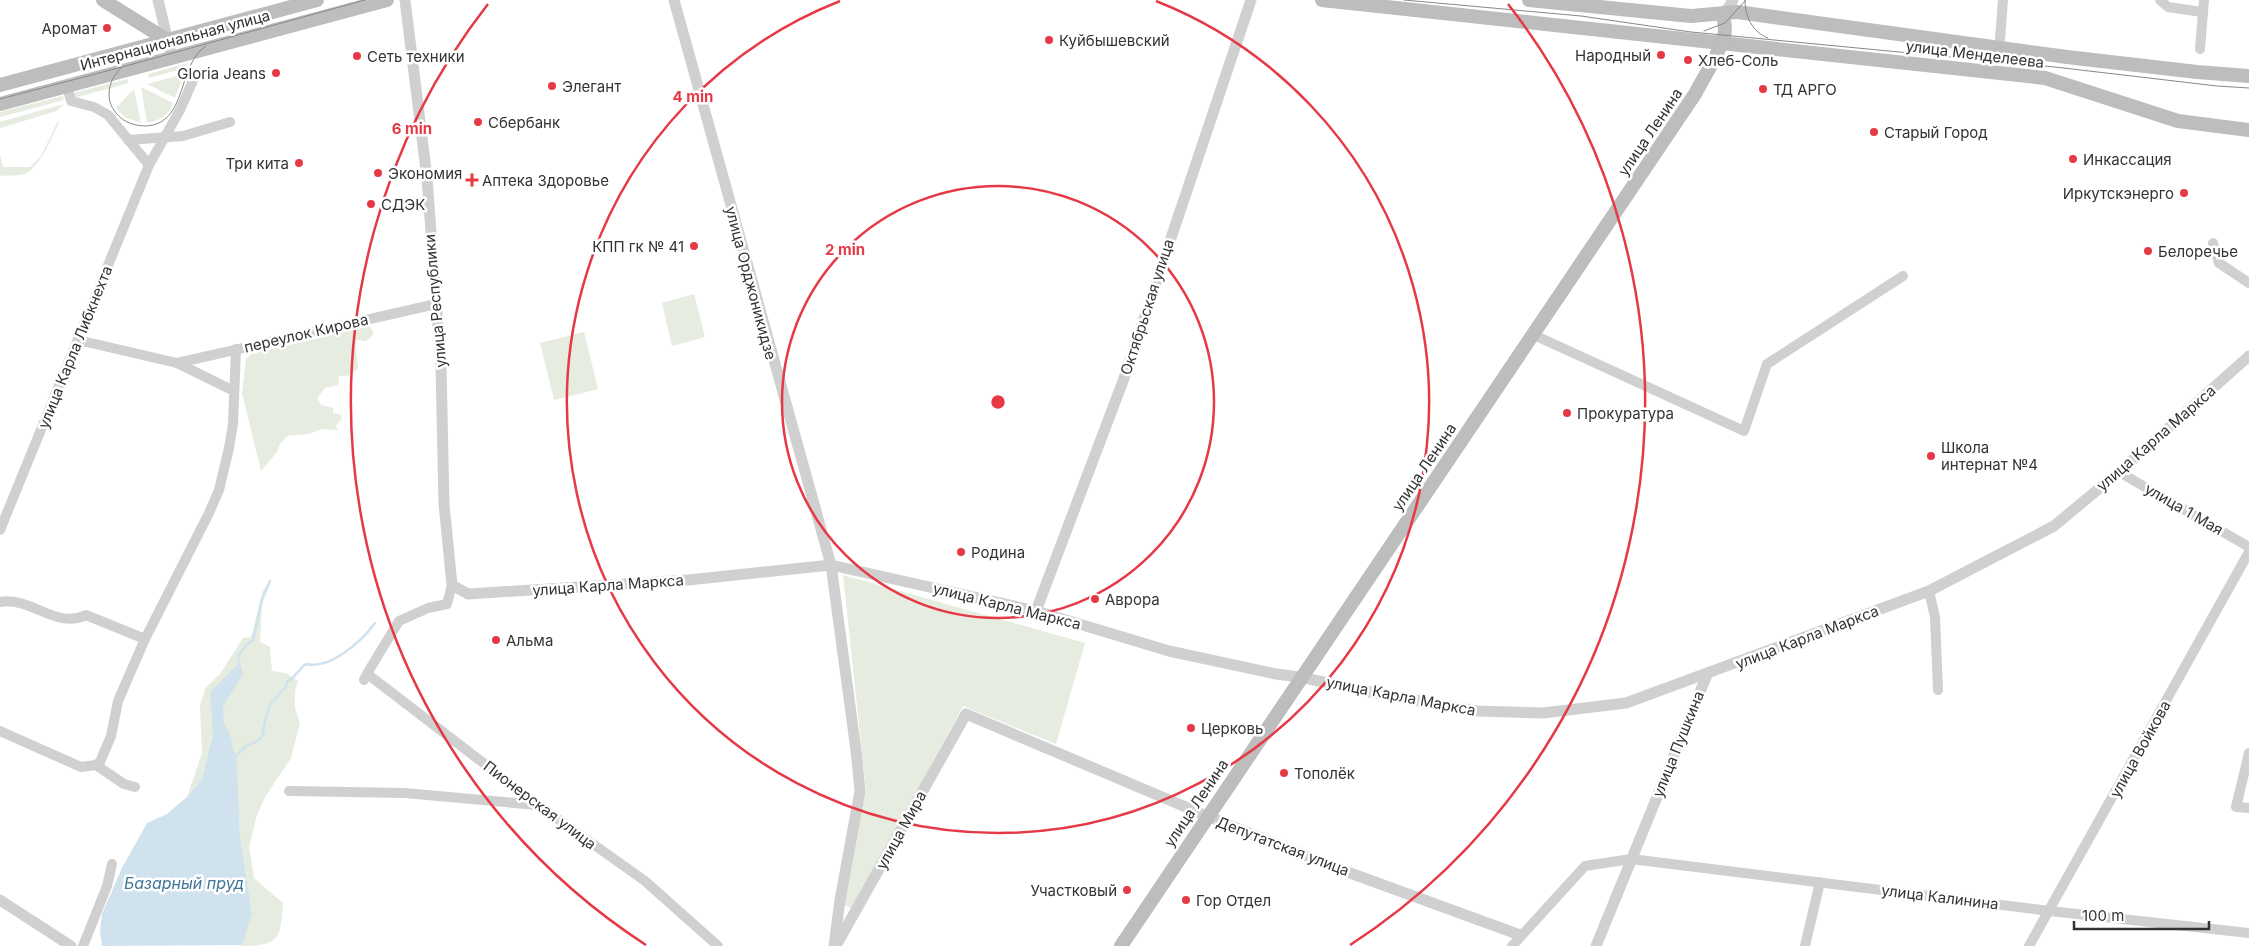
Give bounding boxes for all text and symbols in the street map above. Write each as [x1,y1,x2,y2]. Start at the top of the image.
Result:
street label: Интернациональная улица [78,5,272,75]
place label: Аромат [42,19,97,38]
marker: Аромат [101,22,113,34]
place label: Куйбышевский [1059,31,1170,50]
marker: Куйбышевский [1043,34,1055,46]
street label: улица Менделеева [1905,36,2045,72]
place label: Народный [1575,46,1651,65]
place label: Сеть техники [367,47,465,66]
marker: Народный [1655,49,1667,61]
marker: Сеть техники [351,50,363,62]
place label: Хлеб-Соль [1698,51,1778,70]
marker: Хлеб-Соль [1682,54,1694,66]
place label: Gloria Jeans [177,64,266,83]
marker: Gloria Jeans [270,67,282,79]
place label: Элегант [562,77,621,96]
marker: Элегант [546,80,558,92]
place label: ТД АРГО [1773,80,1837,99]
marker: ТД АРГО [1757,83,1769,95]
street label: улица Ленина [1614,84,1686,180]
text: 4 min [673,87,713,106]
place label: Сбербанк [488,113,560,132]
marker: Сбербанк [472,116,484,128]
text: 6 min [392,119,432,138]
place label: Старый Город [1884,123,1988,142]
marker: Старый Город [1868,126,1880,138]
place label: Инкассация [2083,150,2172,169]
marker: Инкассация [2067,153,2079,165]
place label: Три кита [225,154,289,173]
marker: Три кита [293,157,305,169]
place label: Экономия [388,164,462,183]
marker: Экономия [372,167,384,179]
place label: Аптека Здоровье [482,171,609,190]
marker: Аптека Здоровье [466,174,478,186]
place label: Иркутскэнерго [2063,184,2174,203]
marker: Иркутскэнерго [2178,187,2190,199]
place label: СДЭК [381,195,425,214]
marker: СДЭК [365,198,377,210]
street label: улица Орджоникидзе [721,204,781,362]
street label: улица Республики [420,233,450,369]
place label: КПП гк № 41 [592,237,684,256]
street label: Октябрьская улица [1116,237,1178,377]
marker: КПП гк № 41 [688,240,700,252]
text: 2 min [825,240,865,259]
place label: Белоречье [2158,242,2238,261]
marker: Белоречье [2142,245,2154,257]
street label: улица Карла Либкнехта [34,263,116,431]
street label: переулок Кирова [242,309,370,357]
street label: улица Карла Маркса [2092,381,2220,495]
centre of rings [989,393,1007,411]
place label: Прокуратура [1577,404,1674,423]
marker: Прокуратура [1561,407,1573,419]
street label: улица Ленина [1388,419,1460,515]
place label: Школа интернат №4 [1941,438,2038,474]
marker: Школа интернат №4 [1925,450,1937,462]
street label: улица 1 Мая [2141,479,2227,539]
place label: Родина [971,543,1025,562]
marker: Родина [955,546,967,558]
street label: улица Карла Маркса [532,570,684,600]
street label: улица Карла Маркса [931,578,1083,634]
place label: Аврора [1105,590,1160,609]
marker: Аврора [1089,593,1101,605]
street label: улица Карла Маркса [1733,601,1881,673]
place label: Альма [506,631,553,650]
marker: Альма [490,634,502,646]
street label: улица Карла Маркса [1325,672,1477,720]
street label: улица Пушкина [1648,688,1708,800]
street label: улица Войкова [2105,697,2175,801]
place label: Церковь [1201,719,1263,738]
marker: Церковь [1185,722,1197,734]
street label: улица Ленина [1160,755,1232,851]
street label: Пионерская улица [480,756,600,854]
place label: Тополёк [1294,764,1355,783]
marker: Тополёк [1278,767,1290,779]
street label: улица Мира [872,787,930,873]
street label: Депутатская улица [1214,812,1352,880]
water label: Базарный пруд [124,873,244,893]
street label: улица Калинина [1880,880,2000,914]
place label: Участковый [1031,881,1117,900]
marker: Участковый [1121,884,1133,896]
place label: Гор Отдел [1196,891,1271,910]
marker: Гор Отдел [1180,894,1192,906]
scale bar [2074,898,2209,930]
text: 100 m [2082,906,2124,925]

